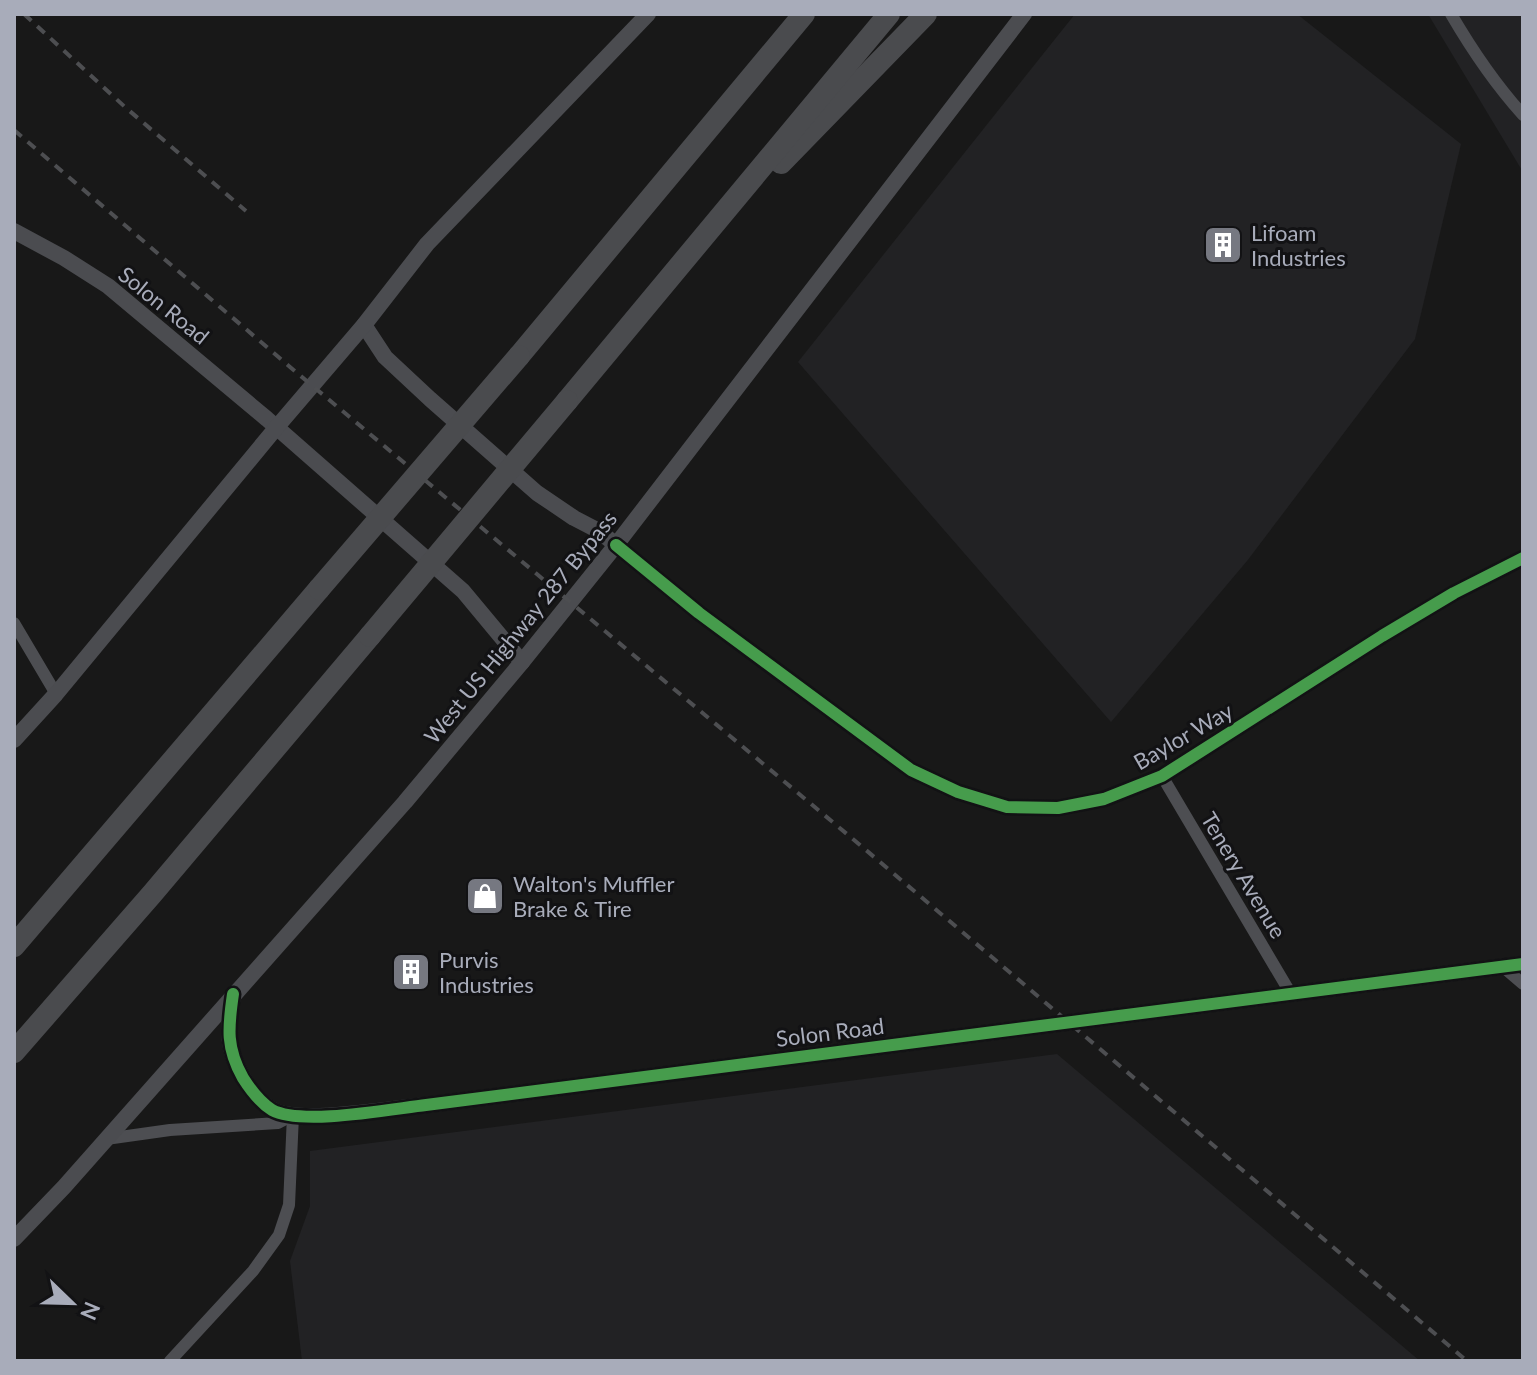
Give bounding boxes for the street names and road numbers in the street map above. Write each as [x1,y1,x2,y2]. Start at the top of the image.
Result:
street label: Solon Road [113,260,215,350]
street label: West US Highway 287 Bypass [418,505,622,749]
street label: Baylor Way [1129,696,1238,775]
street label: Tenery Avenue [1196,807,1292,943]
street label: Solon Road [774,1012,886,1052]

